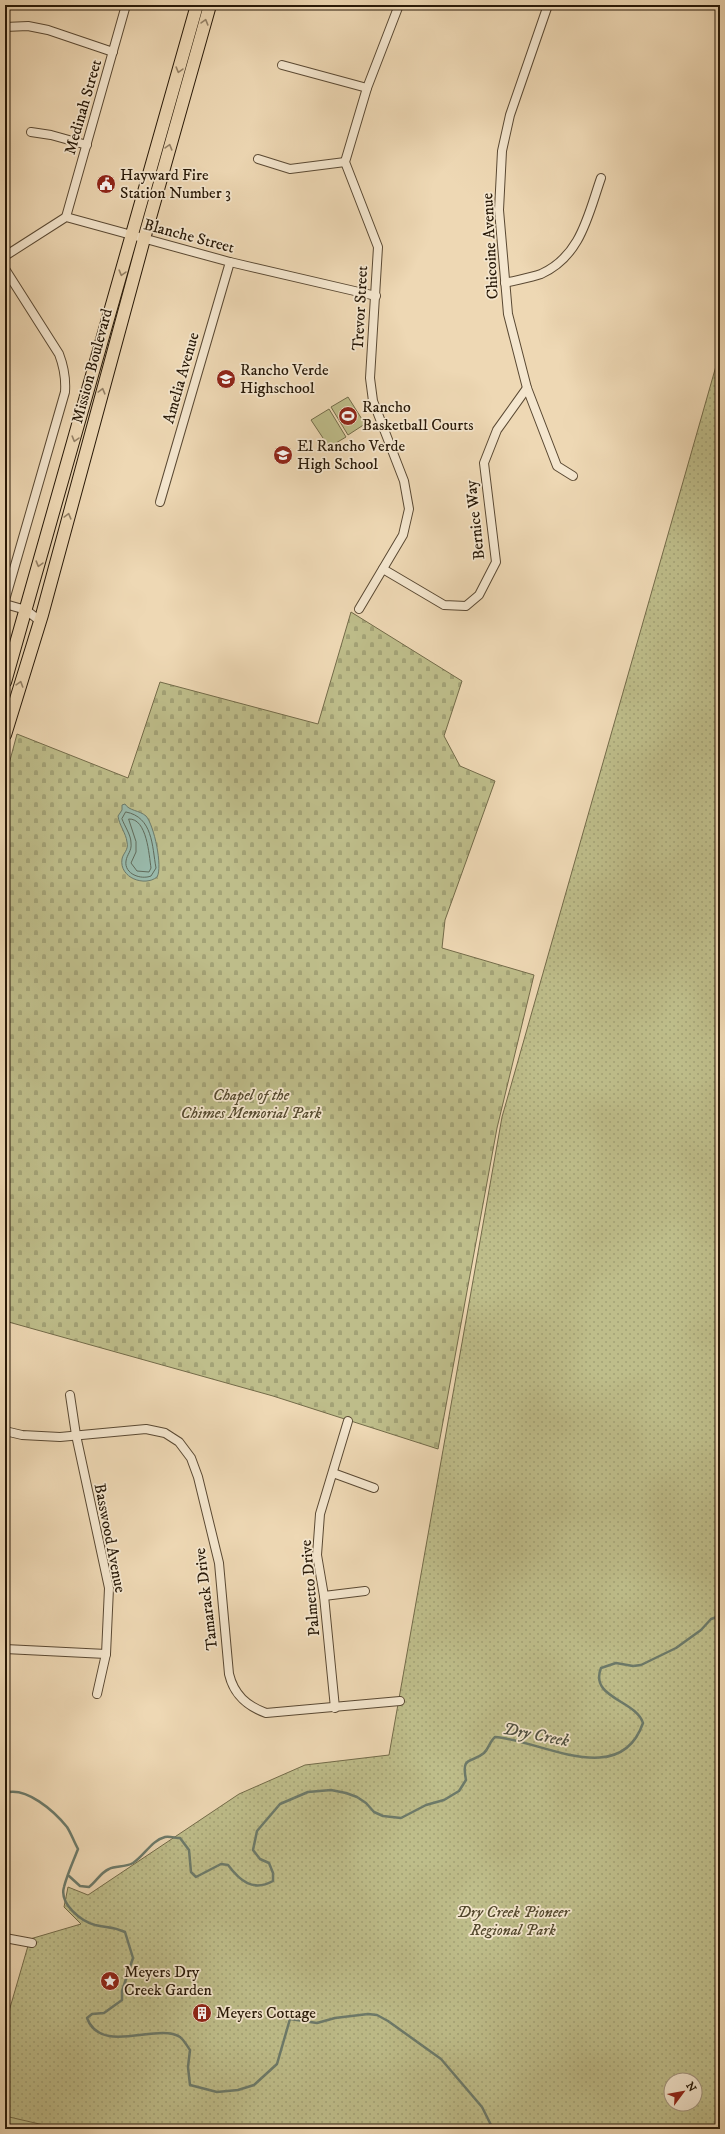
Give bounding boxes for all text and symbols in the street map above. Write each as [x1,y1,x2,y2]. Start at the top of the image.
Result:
one-way arrow [200,19,209,26]
street label: Medinah Street [60,57,106,157]
one-way arrow [175,66,184,73]
one-way arrow [165,144,173,151]
place label: Hayward Fire Station Number 3 [120,165,231,203]
public building icon: Hayward Fire Station Number 3 [95,173,117,195]
street label: Chicoine Avenue [477,192,503,300]
street label: Blanche Street [141,214,237,258]
street label: Trevor Street [348,265,372,351]
one-way arrow [118,269,127,276]
street label: Mission Boulevard [67,306,117,426]
street label: Amelia Avenue [158,330,204,426]
place label: Rancho Verde Highschool [240,360,329,398]
school or university icon: Rancho Verde Highschool [215,368,237,390]
one-way arrow [98,388,106,394]
place label: Rancho Basketball Courts [362,397,474,435]
sports icon: Rancho Basketball Courts [337,405,359,427]
one-way arrow [71,435,80,442]
place label: El Rancho Verde High School [297,436,406,474]
school or university icon: El Rancho Verde High School [272,444,294,466]
street label: Bernice Way [461,479,489,561]
one-way arrow [64,513,72,519]
one-way arrow [35,560,44,567]
one-way arrow [16,681,24,688]
park label: Chapel of the Chimes Memorial Park [181,1085,322,1123]
street label: Basswood Avenue [90,1482,130,1595]
street label: Palmetto Drive [296,1539,324,1637]
street label: Tamarack Drive [190,1546,222,1651]
water label: Dry Creek [501,1718,572,1752]
park label: Dry Creek Pioneer Regional Park [457,1902,571,1940]
place label: Meyers Dry Creek Garden [124,1962,213,2000]
place icon: Meyers Dry Creek Garden [99,1970,121,1992]
building icon: Meyers Cottage [191,2002,213,2024]
place label: Meyers Cottage [216,2003,316,2023]
north arrow [663,2072,703,2112]
text: N [682,2080,699,2095]

